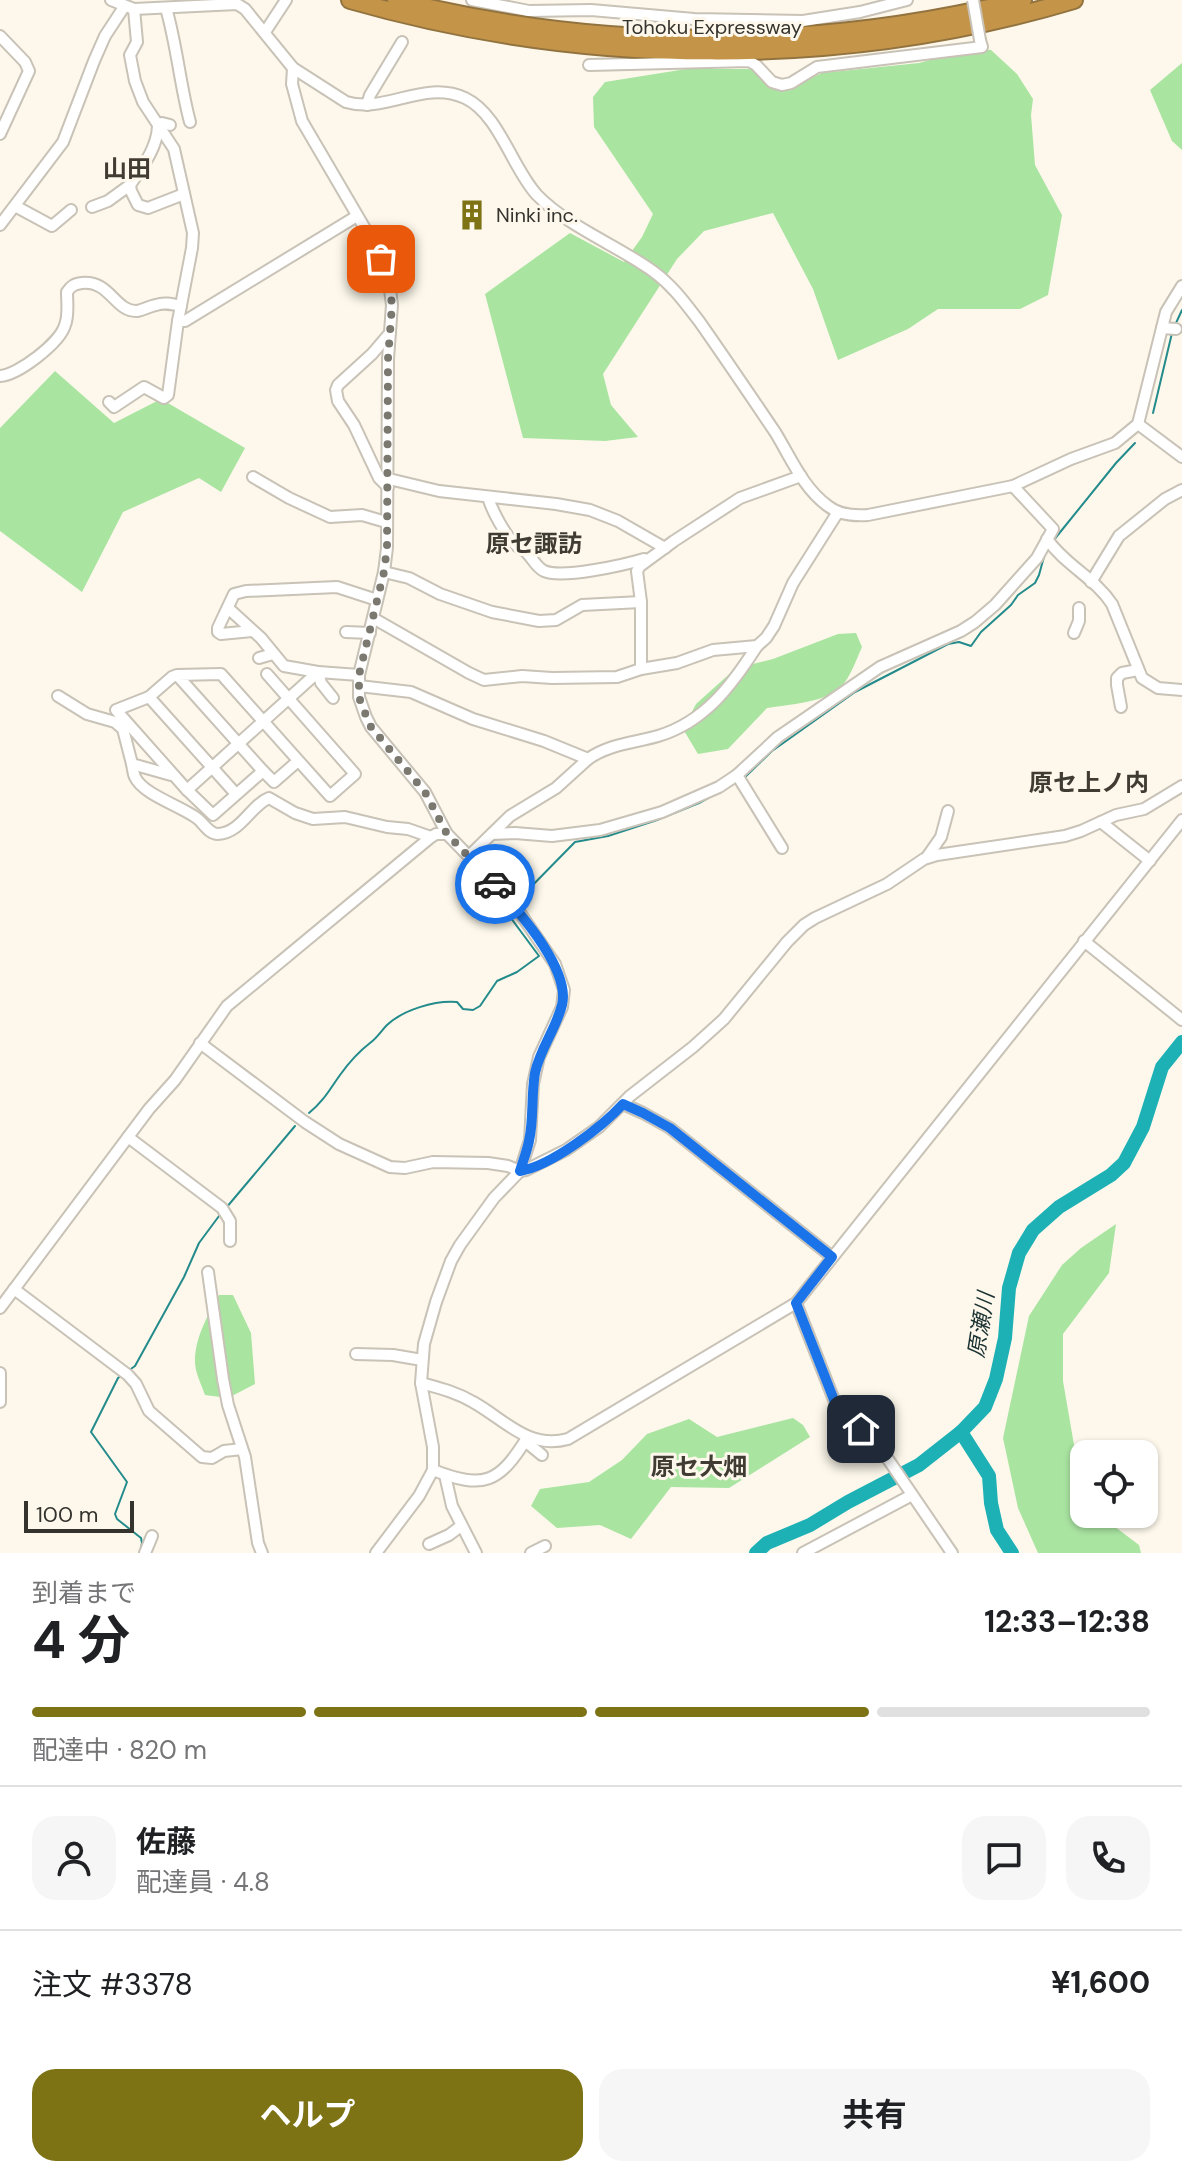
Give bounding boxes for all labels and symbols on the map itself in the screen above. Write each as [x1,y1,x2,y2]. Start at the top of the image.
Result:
street label: Tohoku Expressway [622,14,802,40]
district label: 山田 [103,153,151,184]
building icon: Ninki inc. [455,198,489,232]
place label: Ninki inc. [496,202,578,228]
pin [347,225,415,293]
district label: 原セ諏訪 [486,528,582,559]
district label: 原セ上ノ内 [1029,767,1149,798]
courier [455,844,535,924]
water label: 原瀬川 [962,1288,1001,1360]
pin [827,1395,895,1463]
district label: 原セ大畑 [651,1451,747,1482]
scale bar [24,1497,134,1533]

